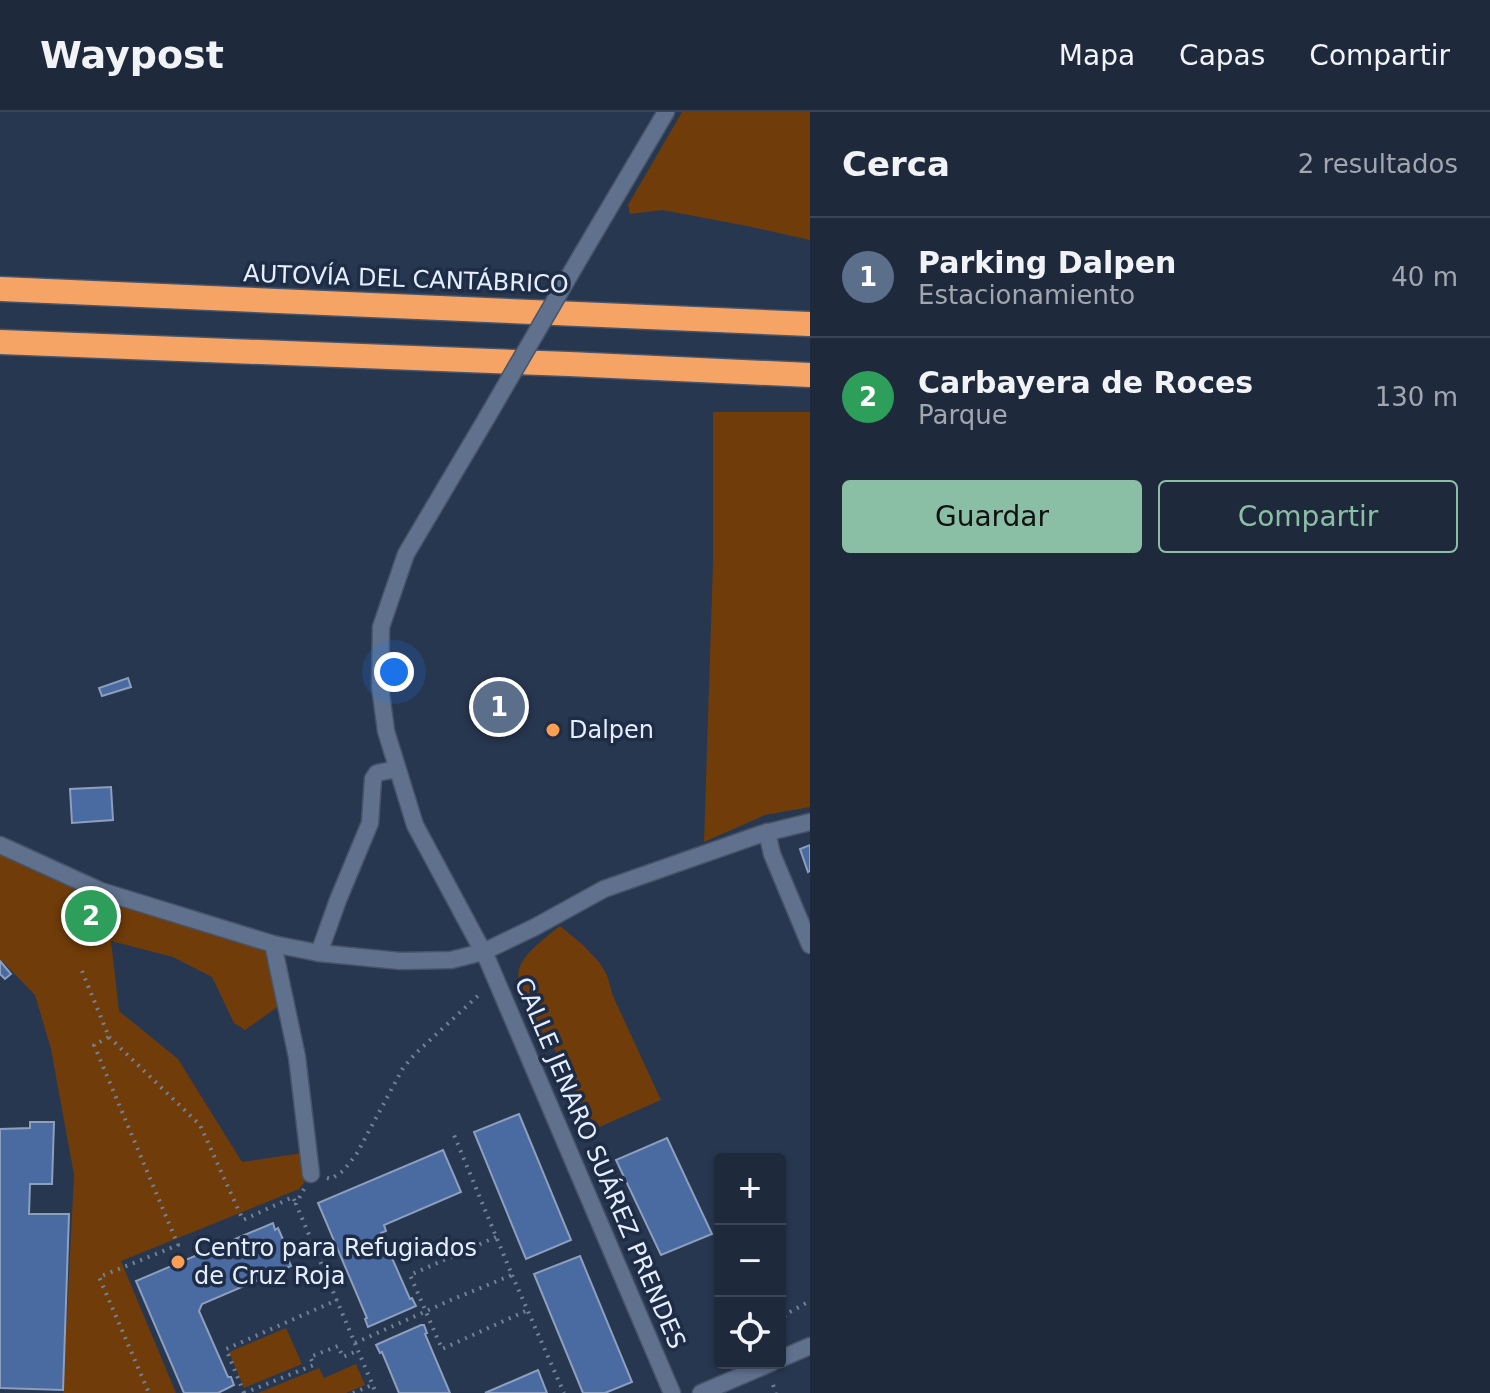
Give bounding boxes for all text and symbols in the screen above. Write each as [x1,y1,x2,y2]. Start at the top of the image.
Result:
text: Waypost [40,33,224,77]
text: Mapa [1059,39,1135,72]
text: Capas [1179,39,1265,72]
text: Compartir [1309,39,1450,72]
text: Cerca [842,144,950,184]
text: 2 resultados [1298,149,1458,179]
text: Parking Dalpen [918,245,1176,280]
street label: AUTOVÍA DEL CANTÁBRICO [243,258,569,299]
text: 1 [859,262,877,292]
text: 40 m [1391,262,1458,292]
text: Estacionamiento [918,280,1135,310]
text: Carbayera de Roces [918,365,1253,400]
text: 2 [859,382,877,412]
text: 130 m [1375,382,1458,412]
text: Parque [918,400,1008,430]
button: Guardar [842,480,1142,553]
button: Compartir [1158,480,1458,553]
your location [374,652,414,692]
pin: 1 [473,677,525,737]
place label: Dalpen [569,716,654,744]
marker: Dalpen [544,721,562,739]
pin: 2 [65,886,117,946]
street label: CALLE JENARO SUÁREZ PRENDES [509,973,692,1353]
map controls [714,1153,786,1369]
button: + [714,1153,786,1225]
button: − [714,1225,786,1297]
place label: Centro para Refugiados de Cruz Roja [194,1234,477,1290]
marker: Centro para Refugiados de Cruz Roja [169,1253,187,1271]
button: locate [714,1297,786,1369]

